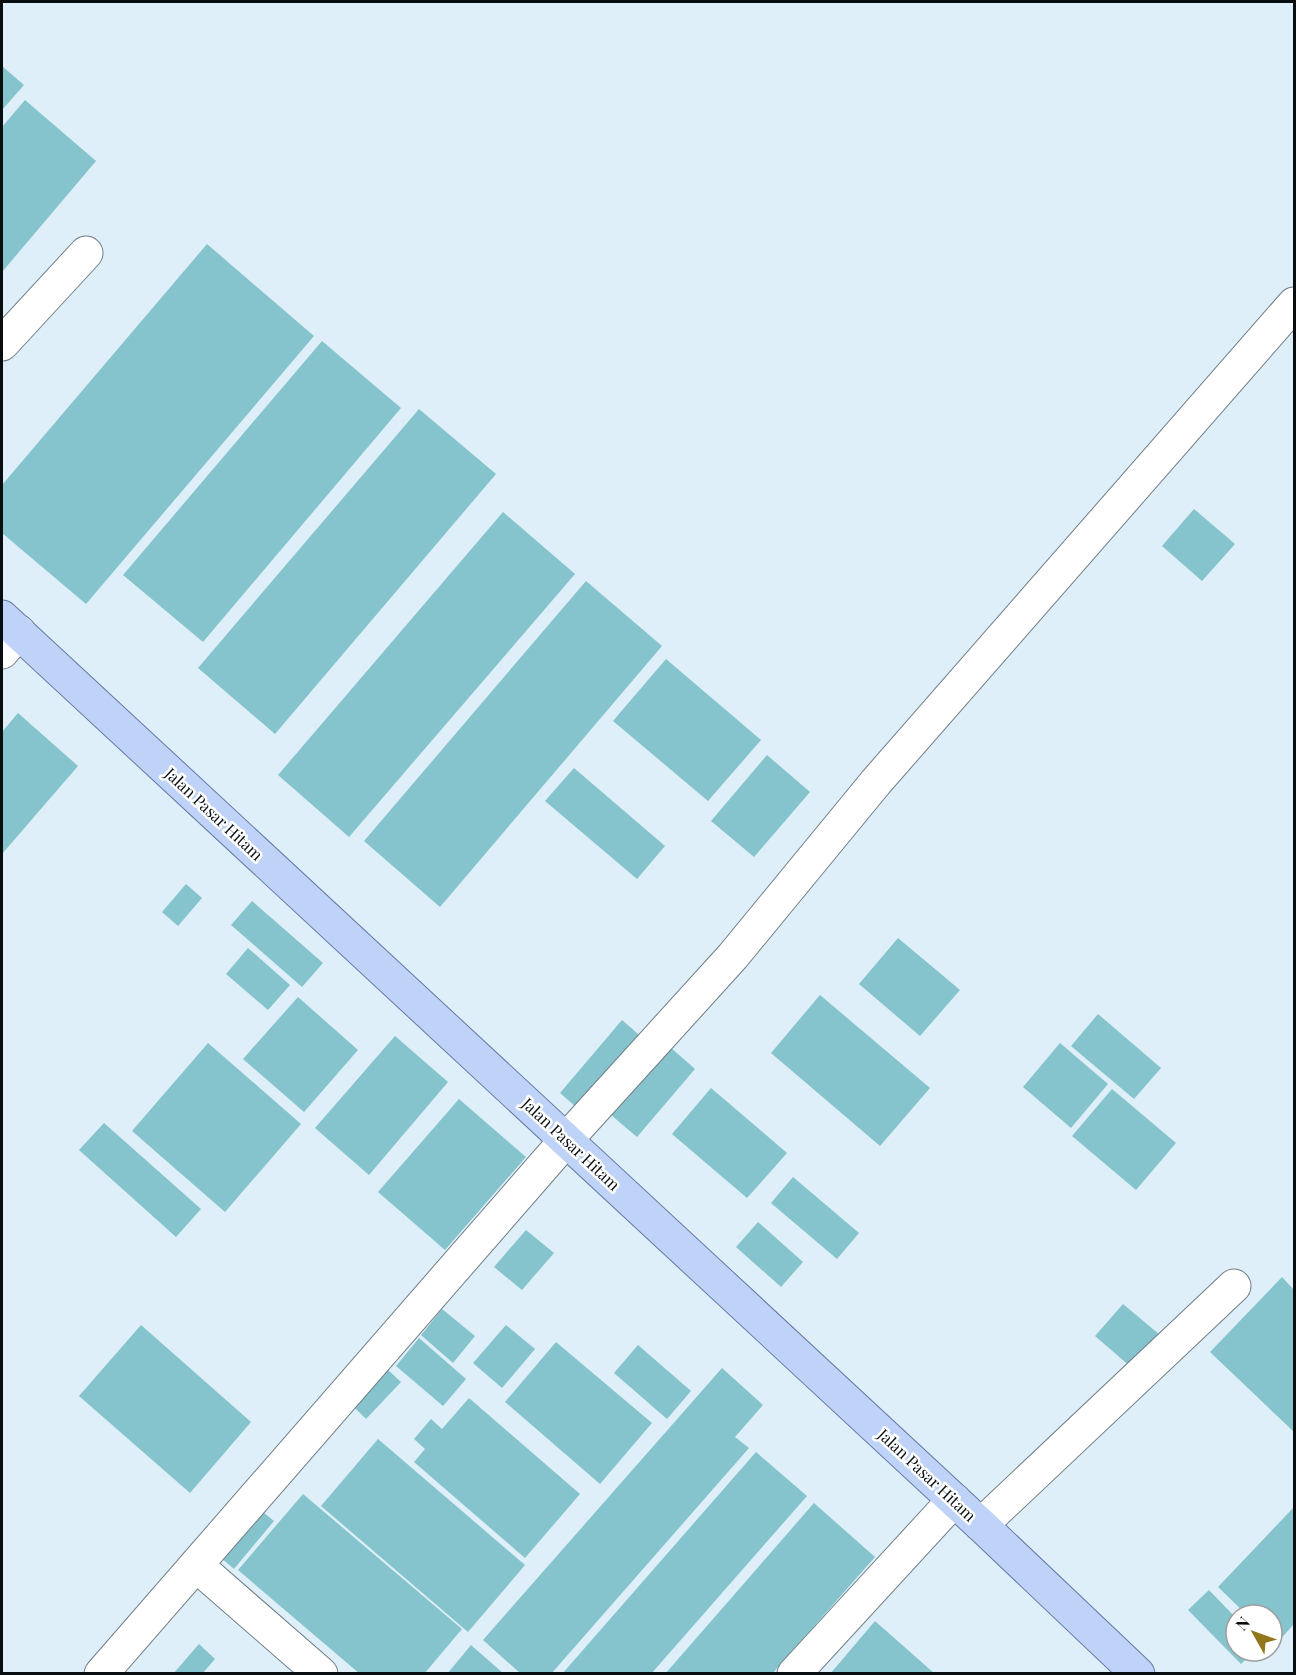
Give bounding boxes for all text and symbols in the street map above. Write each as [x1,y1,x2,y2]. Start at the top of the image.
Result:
street label: Jalan Pasar Hitam [160,762,268,865]
street label: Jalan Pasar Hitam [517,1092,625,1195]
street label: Jalan Pasar Hitam [873,1423,981,1526]
north arrow [1224,1603,1284,1663]
text: N [1230,1612,1254,1634]

